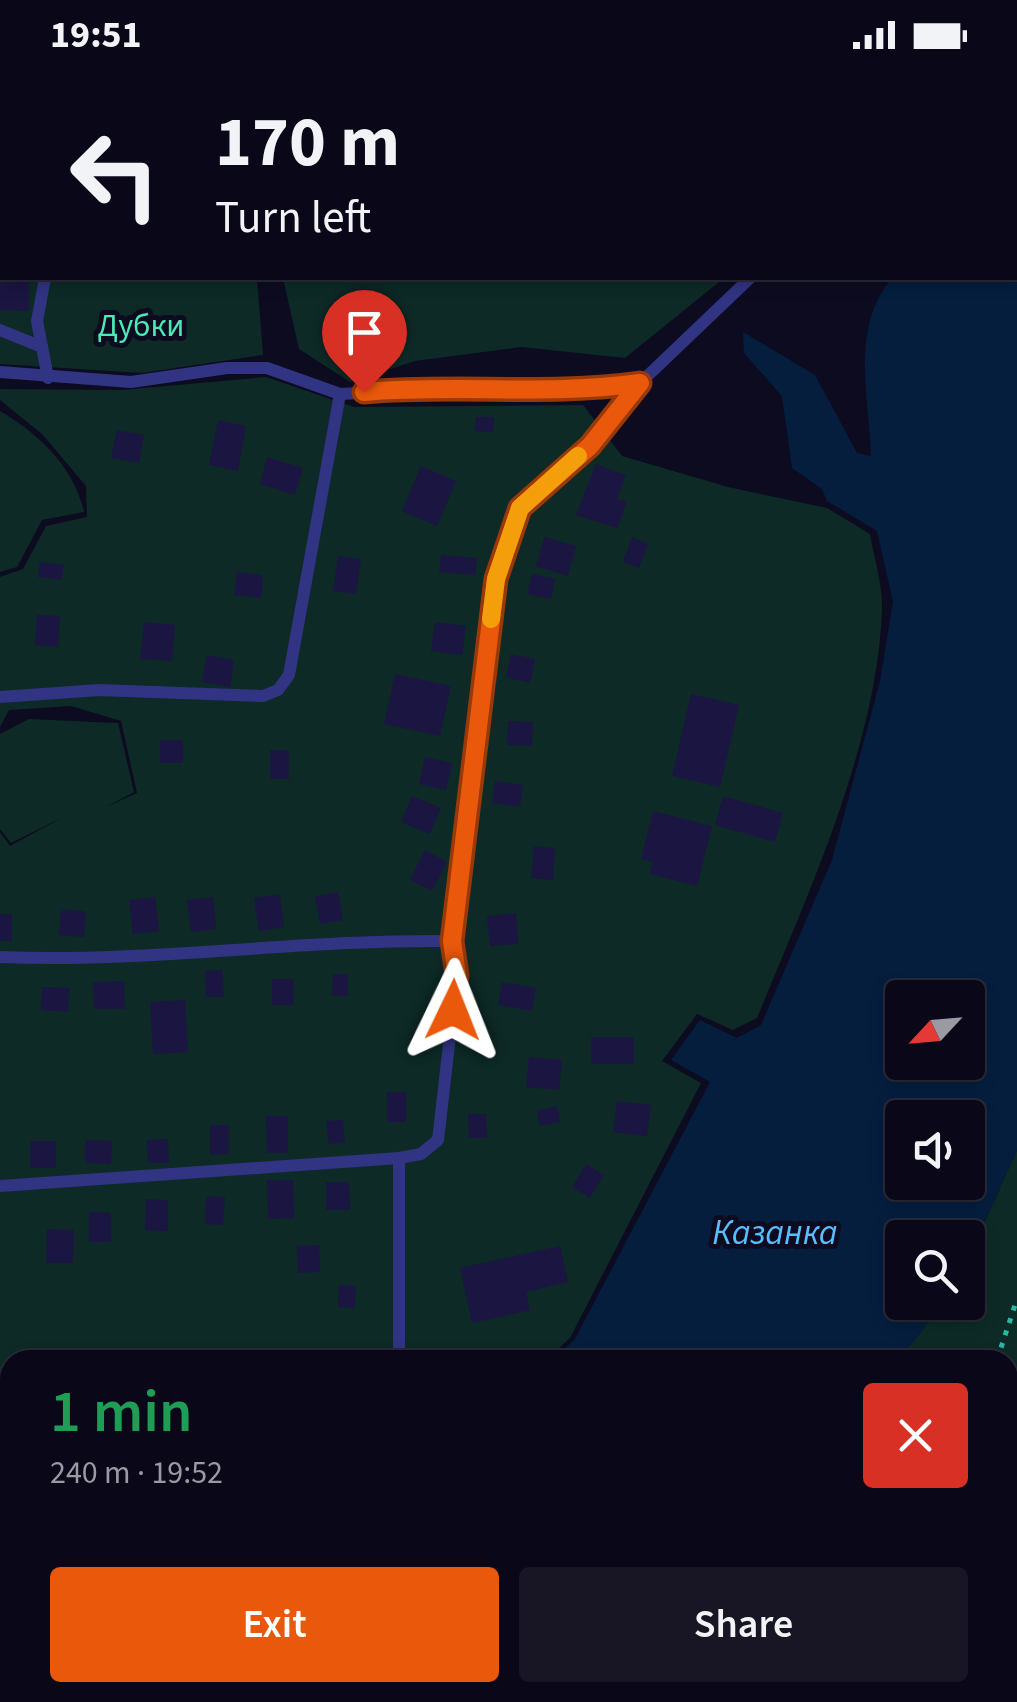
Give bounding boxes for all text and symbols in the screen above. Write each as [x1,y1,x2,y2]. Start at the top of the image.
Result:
text: 19:51 [50,8,142,62]
text: 170 m [215,93,400,193]
icon: left [50,110,180,240]
text: Turn left [215,186,371,250]
pin [322,290,407,393]
park label: Дубки [98,303,184,349]
icon: arrive [337,305,392,360]
position arrow [401,958,505,1062]
north arrow [885,980,985,1080]
map controls [885,980,985,1320]
button: sound [885,1100,985,1200]
water label: Казанка [712,1208,838,1258]
button: search [885,1220,985,1320]
text: 1 min [50,1370,193,1455]
button: close [863,1383,968,1488]
text: 240 m · 19:52 [50,1450,223,1496]
button: Exit [50,1567,499,1682]
button: Share [519,1567,968,1682]

